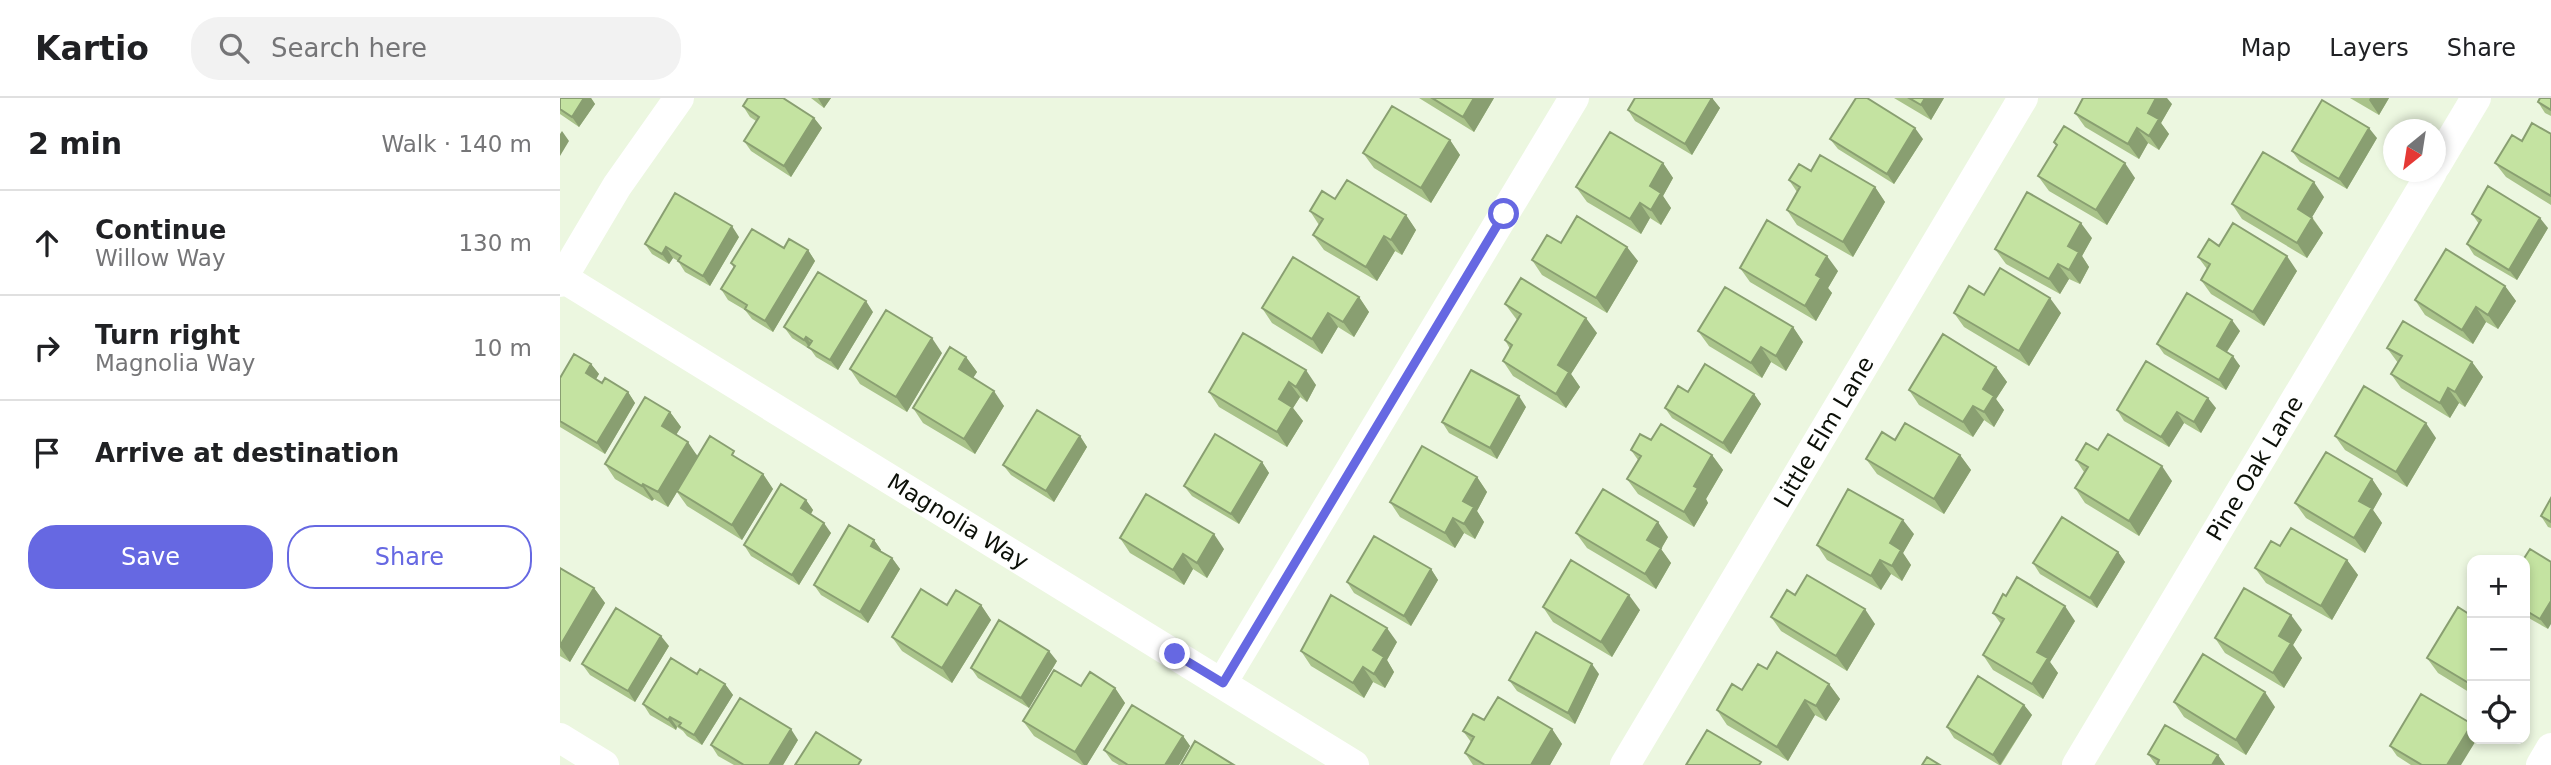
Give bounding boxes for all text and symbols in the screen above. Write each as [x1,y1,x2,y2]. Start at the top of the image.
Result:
search box [191,17,681,80]
text: Kartio [35,29,149,68]
icon: search [215,29,253,67]
text: Search here [271,33,427,63]
text: Map [2241,34,2291,62]
text: Layers [2329,34,2409,62]
text: Share [2447,34,2516,62]
north arrow [2383,119,2446,182]
text: 2 min [28,126,122,161]
text: Walk · 140 m [381,131,532,157]
route start [1488,198,1519,229]
text: Continue [95,215,226,245]
icon: ahead [28,224,66,262]
text: 130 m [458,230,532,256]
text: Willow Way [95,245,226,271]
text: Turn right [95,320,240,350]
icon: right [28,329,66,367]
text: 10 m [473,335,532,361]
text: Magnolia Way [95,350,255,376]
street label: Little Elm Lane [1769,352,1879,512]
street label: Pine Oak Lane [2201,391,2308,545]
icon: arrive [28,434,66,472]
text: Arrive at destination [95,438,399,468]
street label: Magnolia Way [883,468,1033,574]
button: Save [28,525,273,589]
button: Share [287,525,532,589]
map controls [2467,555,2530,744]
button: + [2467,555,2530,618]
button: − [2467,618,2530,681]
route end [1159,638,1190,669]
button: locate [2467,681,2530,744]

